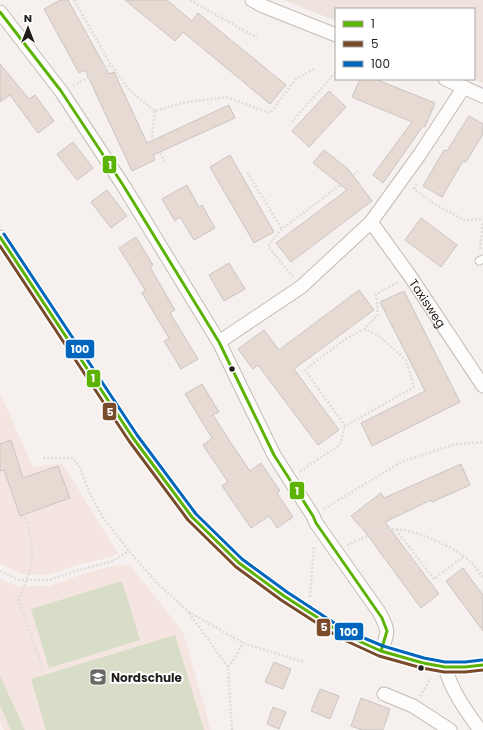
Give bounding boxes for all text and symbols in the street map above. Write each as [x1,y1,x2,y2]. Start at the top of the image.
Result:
north arrow [8,8,48,48]
legend [335,8,475,80]
text: N [24,10,32,26]
text: 1 [371,15,375,32]
text: 5 [371,35,379,52]
text: 100 [371,55,390,72]
line badge: 1 [102,155,117,174]
text: 1 [108,157,112,173]
street label: Taxisweg [406,275,450,331]
line badge: 100 [65,339,95,359]
text: 100 [71,341,89,357]
unlabelled marker [227,364,237,374]
line badge: 1 [86,369,101,388]
text: 1 [91,370,95,386]
line badge: 5 [102,402,117,421]
text: 5 [106,404,114,420]
line badge: 1 [289,481,305,500]
text: 1 [295,483,299,499]
line badge: 5 [316,618,331,637]
text: 5 [320,619,328,635]
line badge: 100 [334,622,364,641]
text: 100 [340,624,358,640]
unlabelled marker [416,663,426,673]
school or university icon: Nordschule [88,667,108,687]
place label: Nordschule [111,669,183,686]

